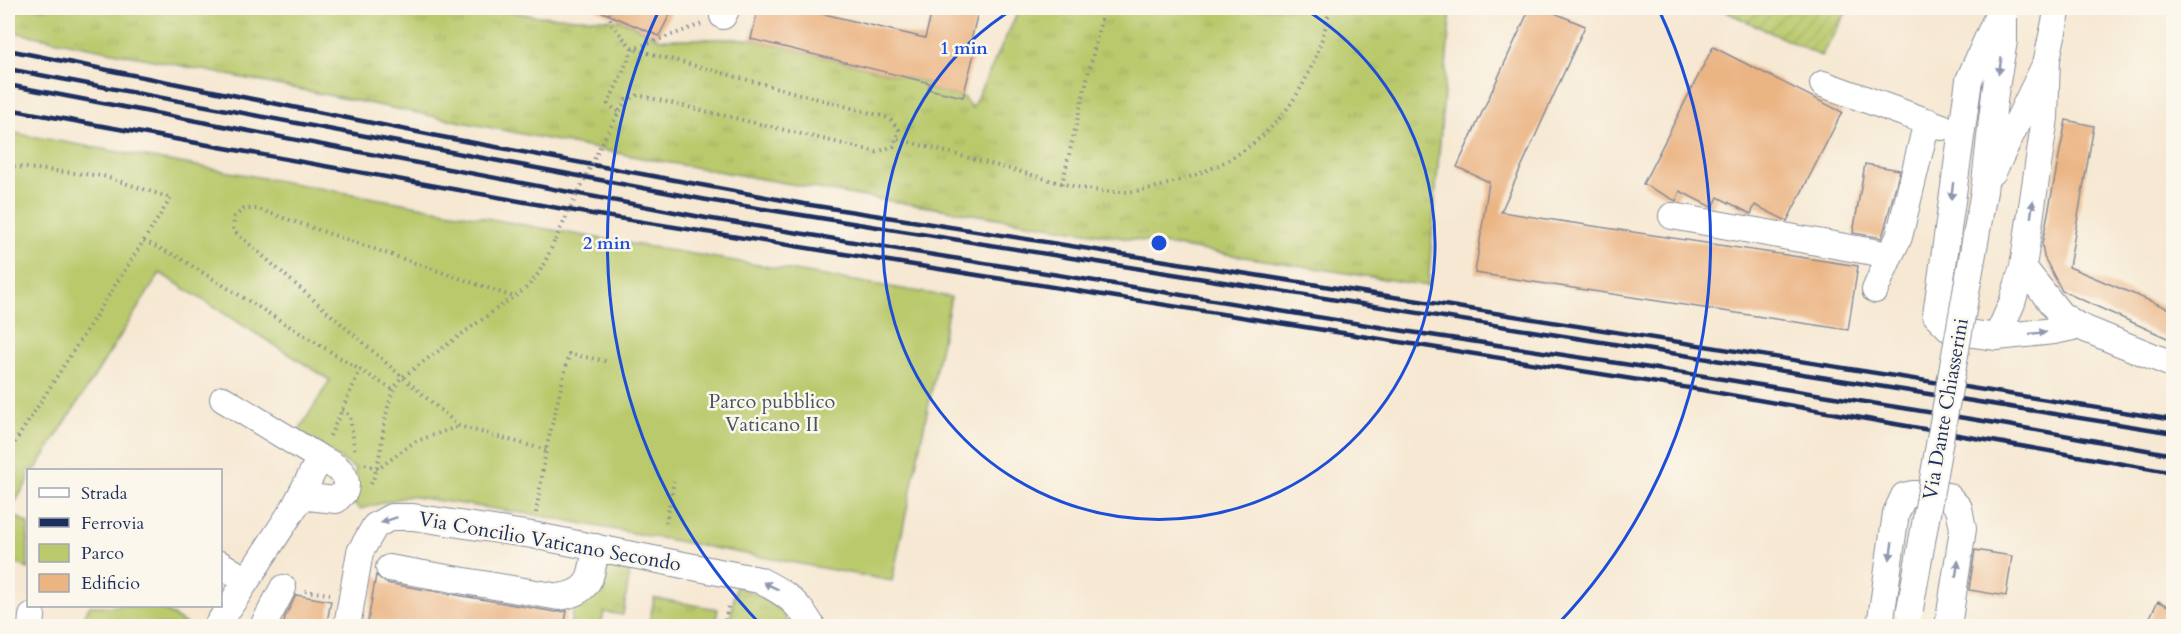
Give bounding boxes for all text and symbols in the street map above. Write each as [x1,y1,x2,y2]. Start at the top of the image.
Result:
text: 1 min [940,36,988,61]
one-way arrow [1995,56,2004,75]
one-way arrow [1948,182,1957,201]
one-way arrow [2027,199,2036,218]
text: 2 min [583,231,631,256]
centre of rings [1149,233,1169,253]
street label: Via Dante Chiasserini [1916,316,1975,502]
one-way arrow [2028,328,2047,338]
park label: Parco pubblico Vaticano II [709,388,836,438]
legend [27,469,222,607]
text: Strada [81,481,128,506]
street label: Via Concilio Vaticano Secondo [417,505,683,578]
text: Ferrovia [81,511,144,536]
one-way arrow [380,516,398,525]
text: Parco [81,541,124,566]
one-way arrow [1886,541,1895,560]
one-way arrow [1953,559,1962,578]
text: Edificio [81,571,140,596]
one-way arrow [763,582,780,591]

